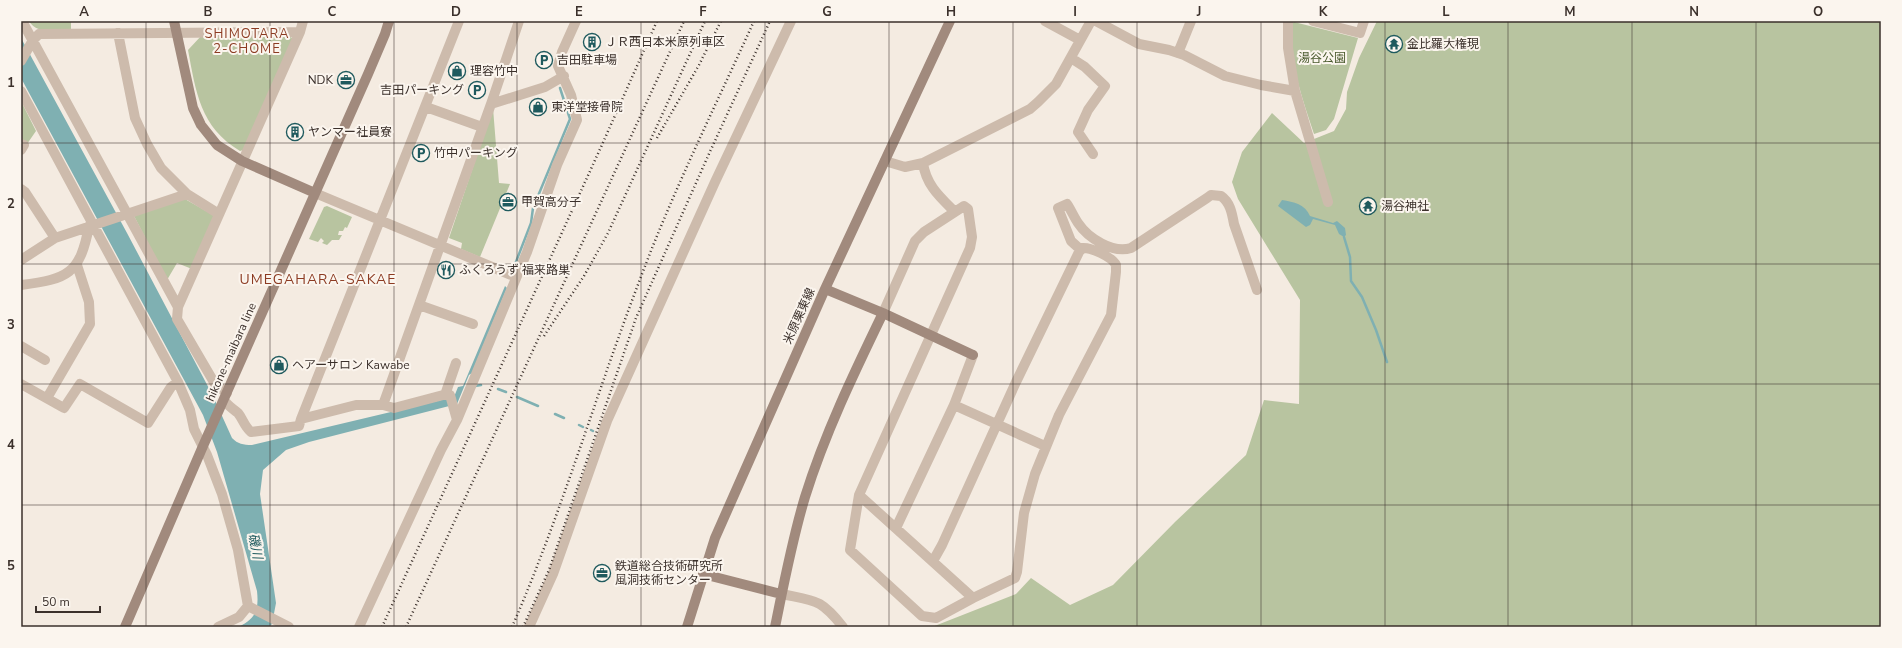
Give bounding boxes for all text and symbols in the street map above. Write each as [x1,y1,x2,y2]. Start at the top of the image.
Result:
text: A [79,3,89,21]
text: B [204,3,213,21]
text: C [328,3,337,21]
text: D [451,3,461,21]
text: E [575,3,583,21]
text: F [699,3,707,21]
text: G [822,3,832,21]
text: H [946,3,956,21]
text: I [1073,3,1077,21]
text: J [1196,3,1201,21]
text: K [1319,3,1328,21]
text: L [1442,3,1450,21]
text: M [1564,3,1576,21]
text: N [1689,3,1699,21]
text: O [1813,3,1823,21]
district label: SHIMOTARA 2-CHOME [204,25,290,58]
building icon: ＪＲ西日本米原列車区 [582,32,602,52]
place label: ＪＲ西日本米原列車区 [605,34,725,50]
temple icon: 金比羅大権現 [1384,34,1404,54]
place label: 金比羅大権現 [1407,36,1479,52]
parking icon: 吉田駐車場 [534,50,554,70]
park label: 湯谷公園 [1298,50,1346,66]
place label: 吉田駐車場 [557,52,617,68]
shop icon: 理容竹中 [447,61,467,81]
place label: 理容竹中 [470,63,518,79]
office icon: NDK [336,70,356,90]
place label: NDK [308,72,333,88]
text: 1 [7,74,15,92]
parking icon: 吉田パーキング [467,80,487,100]
place label: 吉田パーキング [380,82,464,98]
shop icon: 東洋堂接骨院 [528,97,548,117]
place label: 東洋堂接骨院 [551,99,623,115]
building icon: ヤンマー社員寮 [285,122,305,142]
place label: ヤンマー社員寮 [308,124,392,140]
parking icon: 竹中パーキング [411,143,431,163]
place label: 竹中パーキング [434,145,518,161]
office icon: 甲賀高分子 [498,192,518,212]
place label: 甲賀高分子 [521,194,581,210]
text: 2 [7,195,15,213]
temple icon: 湯谷神社 [1358,196,1378,216]
place label: 湯谷神社 [1381,198,1429,214]
restaurant icon: ふくろうず 福来路巣 [436,260,456,280]
place label: ふくろうず 福来路巣 [459,262,570,278]
district label: UMEGAHARA-SAKAE [240,270,396,289]
street label: 米原栗東線 [779,285,819,347]
street label: hikone-maibara line [202,300,260,404]
text: 3 [7,316,15,334]
shop icon: ヘアーサロン Kawabe [269,355,289,375]
place label: ヘアーサロン Kawabe [292,357,410,373]
text: 4 [7,436,15,454]
water label: 磯川 [244,532,267,563]
text: 5 [7,557,15,575]
place label: 鉄道総合技術研究所 風洞技術センター [615,558,723,588]
office icon: 鉄道総合技術研究所 風洞技術センター [592,563,612,583]
scale bar [36,588,100,614]
text: 50 m [42,594,70,610]

